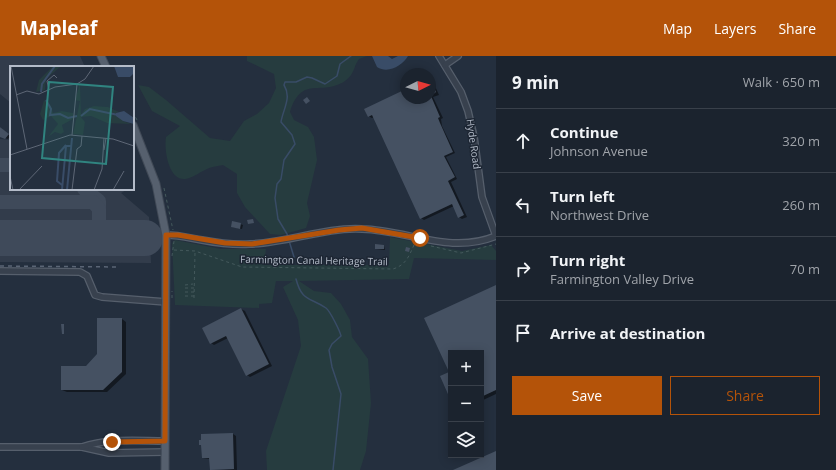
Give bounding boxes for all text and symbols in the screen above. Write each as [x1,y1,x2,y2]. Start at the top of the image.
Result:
text: Mapleaf [20,15,97,41]
text: Map [663,19,692,38]
text: Layers [714,19,756,38]
text: Share [778,19,816,38]
inset map [10,66,134,190]
north arrow [400,68,436,104]
text: 9 min [512,71,559,94]
text: Walk · 650 m [743,73,820,91]
street label: Hyde Road [464,118,484,170]
text: Continue [550,122,618,142]
icon: ahead [512,130,534,152]
text: 320 m [782,132,820,150]
text: Johnson Avenue [550,142,648,160]
text: Turn left [550,186,615,206]
icon: left [512,194,534,216]
text: 260 m [782,196,820,214]
text: Northwest Drive [550,206,649,224]
route start [411,229,429,247]
text: Turn right [550,250,625,270]
street label: Farmington Canal Heritage Trail [240,252,388,268]
icon: right [512,258,534,280]
text: 70 m [790,260,820,278]
text: Farmington Valley Drive [550,270,694,288]
icon: arrive [512,322,534,344]
text: Arrive at destination [550,323,705,343]
map controls [448,350,484,458]
button: + [448,350,484,386]
button: Save [512,376,662,415]
button: Share [670,376,820,415]
button: − [448,386,484,422]
button: layers [448,422,484,458]
route end [103,433,121,451]

